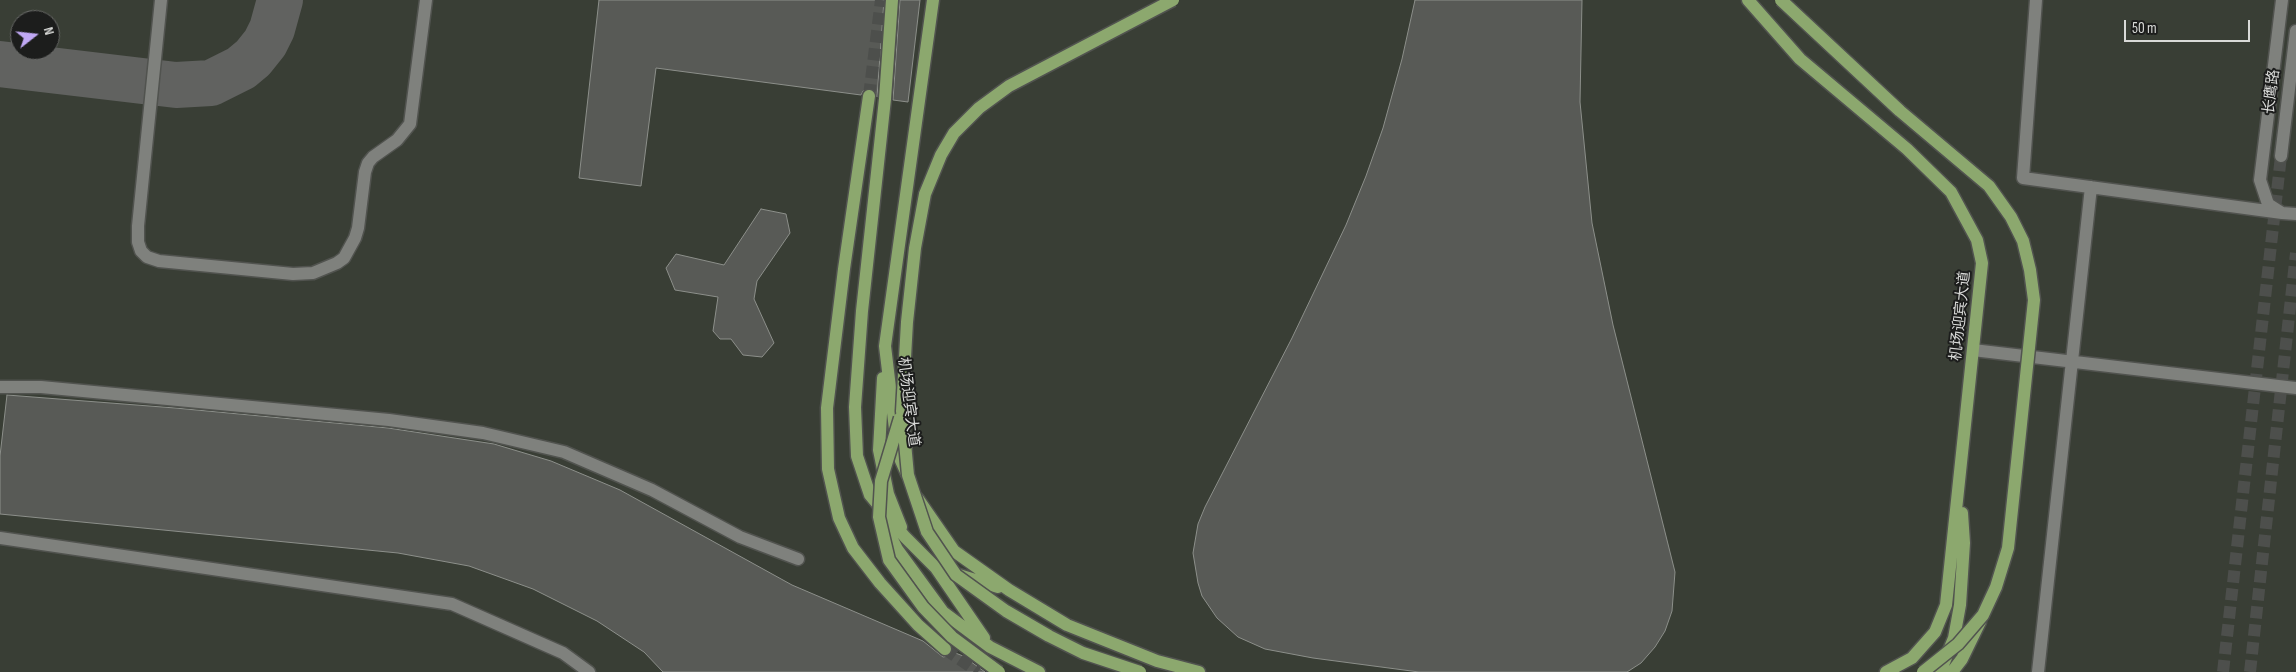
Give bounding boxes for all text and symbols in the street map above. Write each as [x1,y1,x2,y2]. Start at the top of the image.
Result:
north arrow [10,10,60,60]
scale bar [2126,10,2252,42]
text: 50 m [2132,19,2157,38]
text: N [40,25,58,37]
street label: 长鹰路 [2260,69,2284,115]
street label: 机场迎宾大道 [1947,270,1975,362]
street label: 机场迎宾大道 [894,356,922,448]

